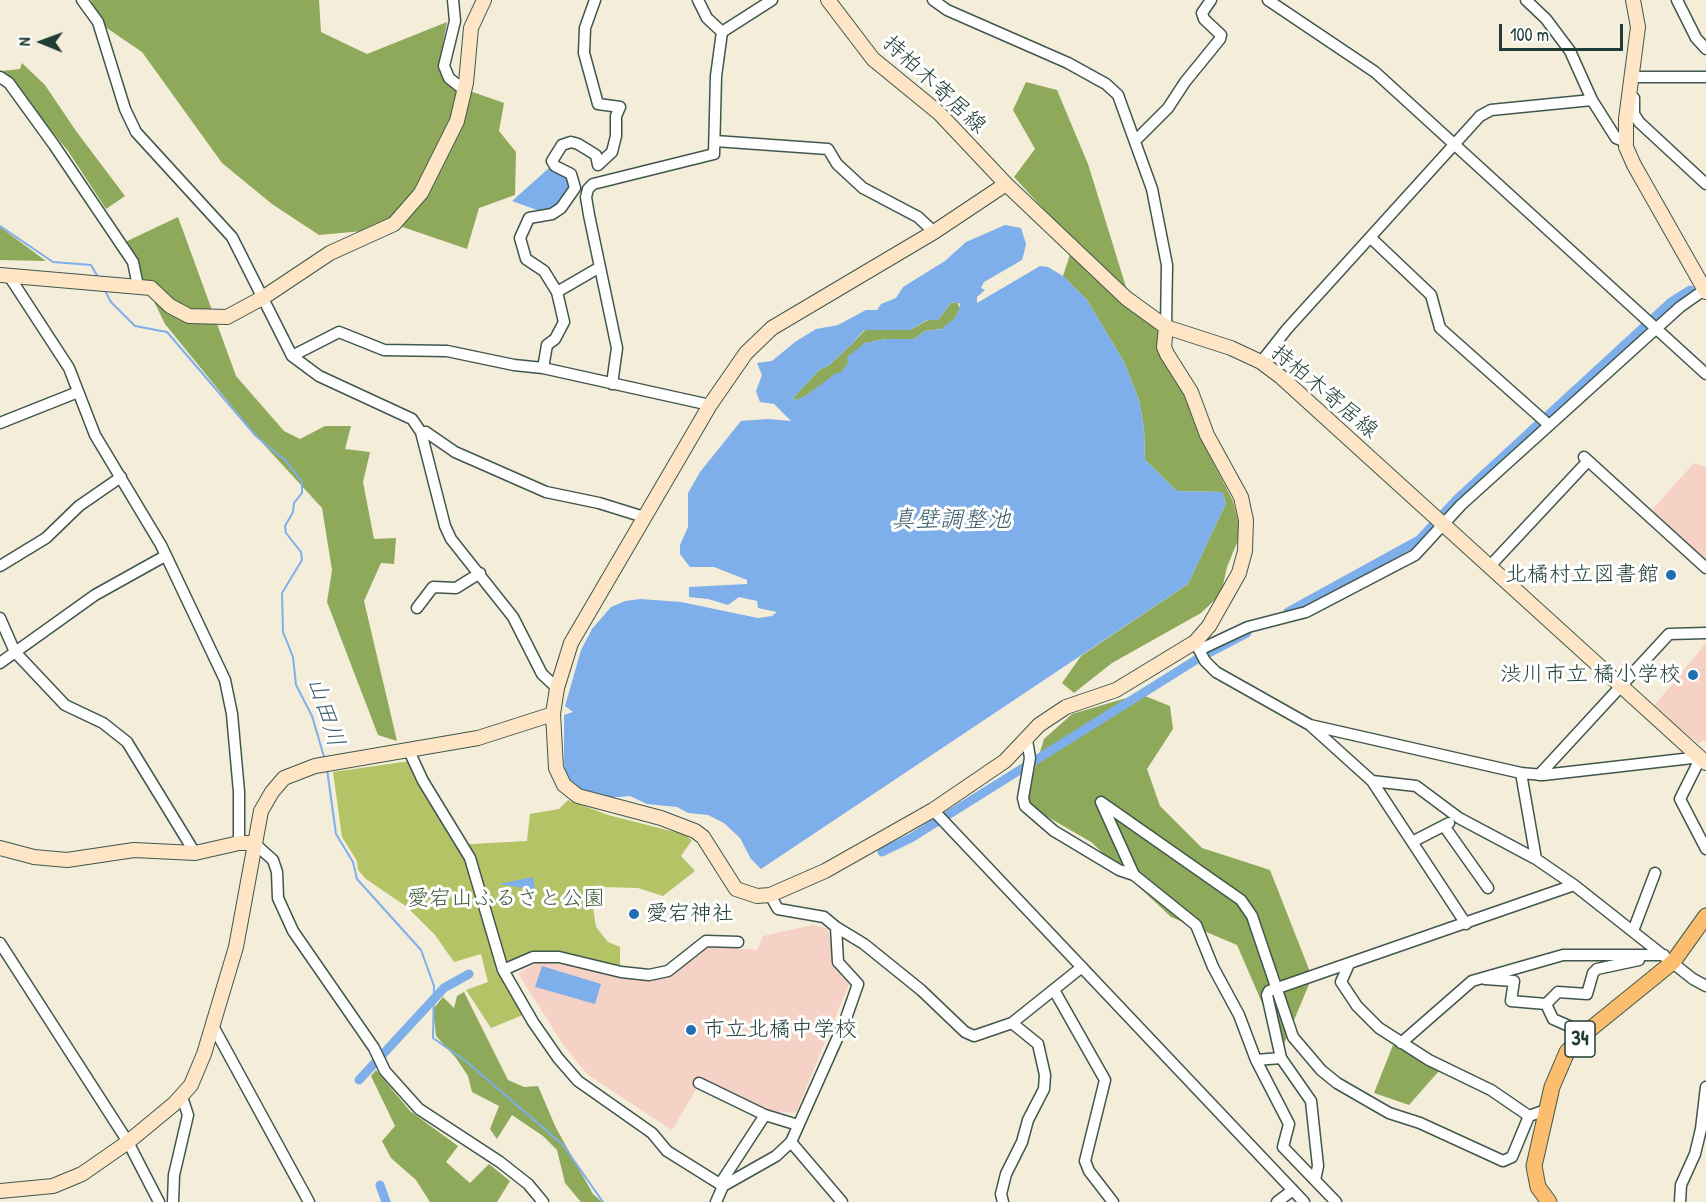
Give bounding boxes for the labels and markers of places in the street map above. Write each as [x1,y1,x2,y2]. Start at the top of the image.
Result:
place label: 北橘村立図書館 [1505,562,1659,588]
marker: 北橘村立図書館 [1664,568,1678,582]
place label: 渋川市立 橘小学校 [1500,662,1681,688]
marker: 渋川市立 橘小学校 [1686,668,1700,682]
place label: 愛宕神社 [646,901,734,927]
marker: 愛宕神社 [627,907,641,921]
place label: 市立北橘中学校 [703,1017,857,1043]
marker: 市立北橘中学校 [684,1023,698,1037]

